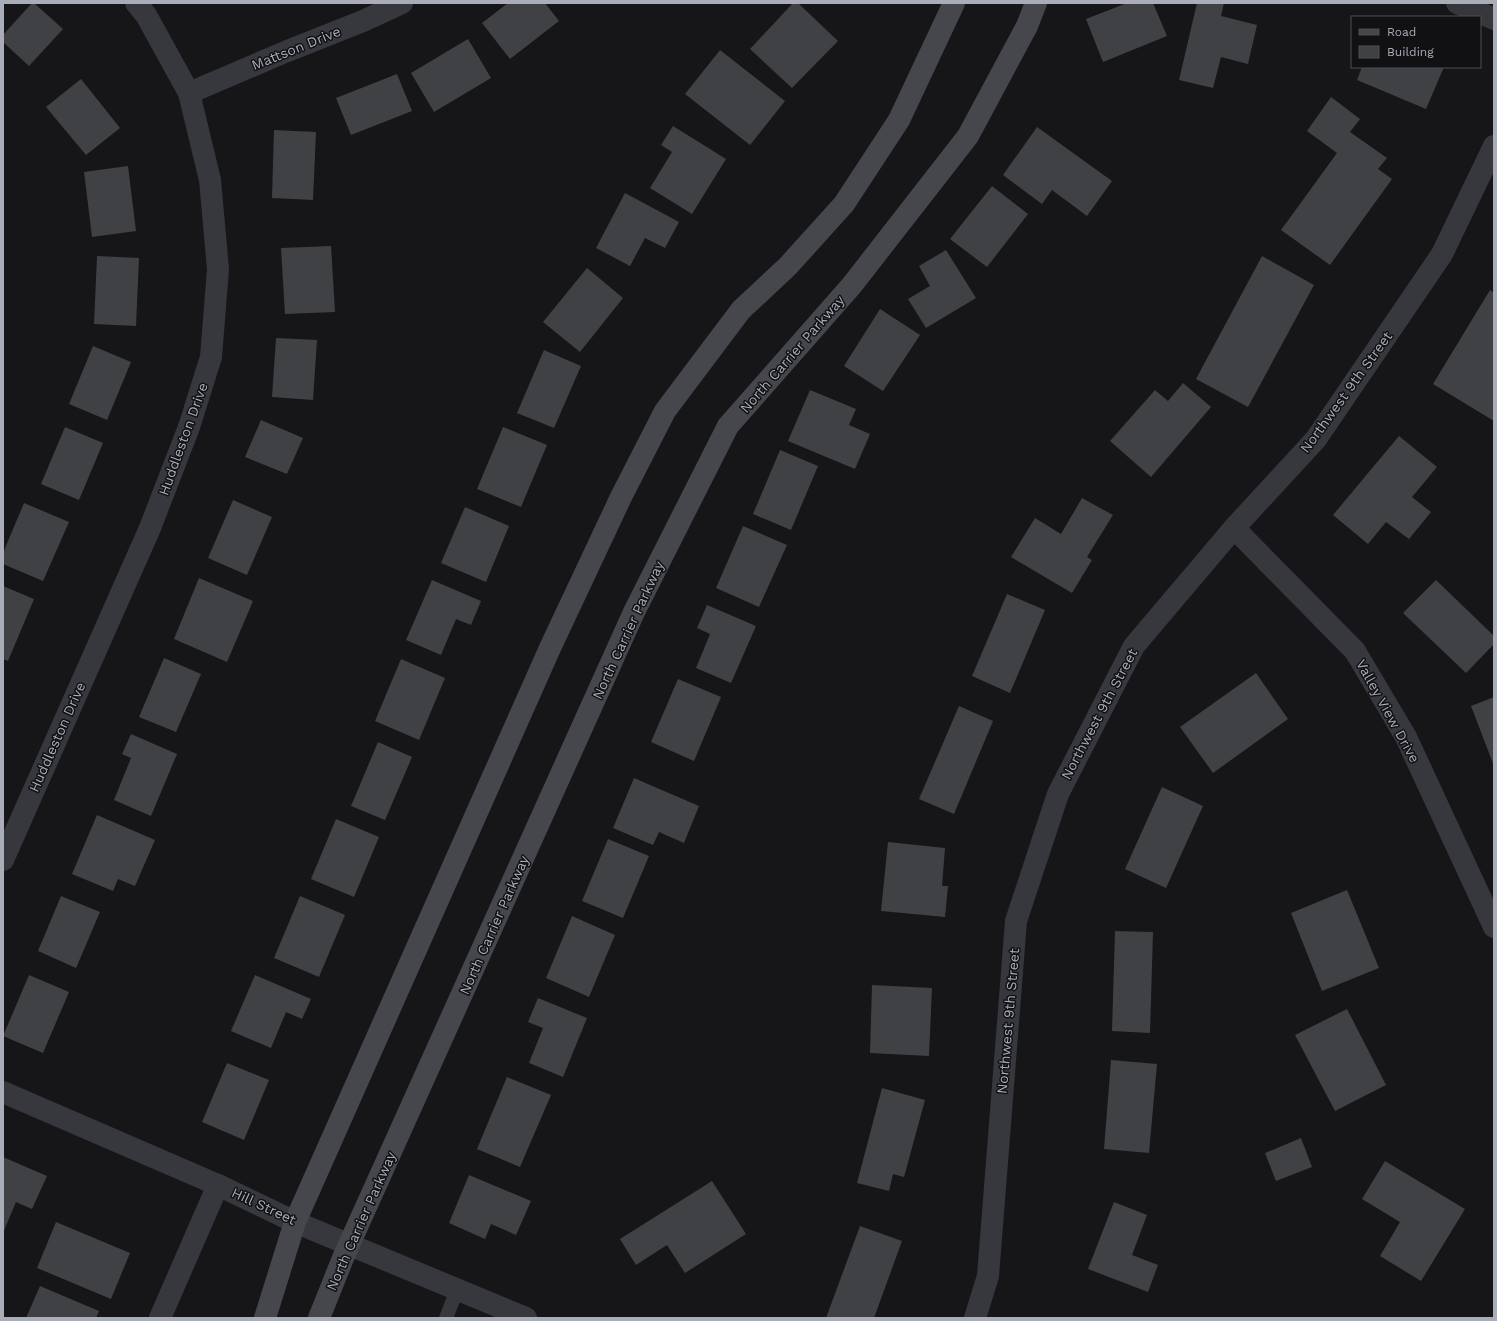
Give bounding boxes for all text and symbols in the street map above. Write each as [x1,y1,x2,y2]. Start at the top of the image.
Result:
legend [1351,16,1481,68]
street label: Mattson Drive [249,23,343,73]
text: Road [1387,25,1416,39]
text: Building [1387,45,1434,59]
street label: North Carrier Parkway [737,291,848,416]
street label: Northwest 9th Street [1297,328,1395,456]
street label: Huddleston Drive [155,381,211,497]
street label: North Carrier Parkway [589,558,667,702]
street label: Northwest 9th Street [1058,646,1140,782]
street label: Valley View Drive [1353,657,1423,765]
street label: Huddleston Drive [26,680,88,794]
street label: North Carrier Parkway [456,852,532,997]
street label: Northwest 9th Street [994,947,1022,1094]
street label: North Carrier Parkway [323,1148,399,1293]
street label: Hill Street [229,1184,299,1228]

